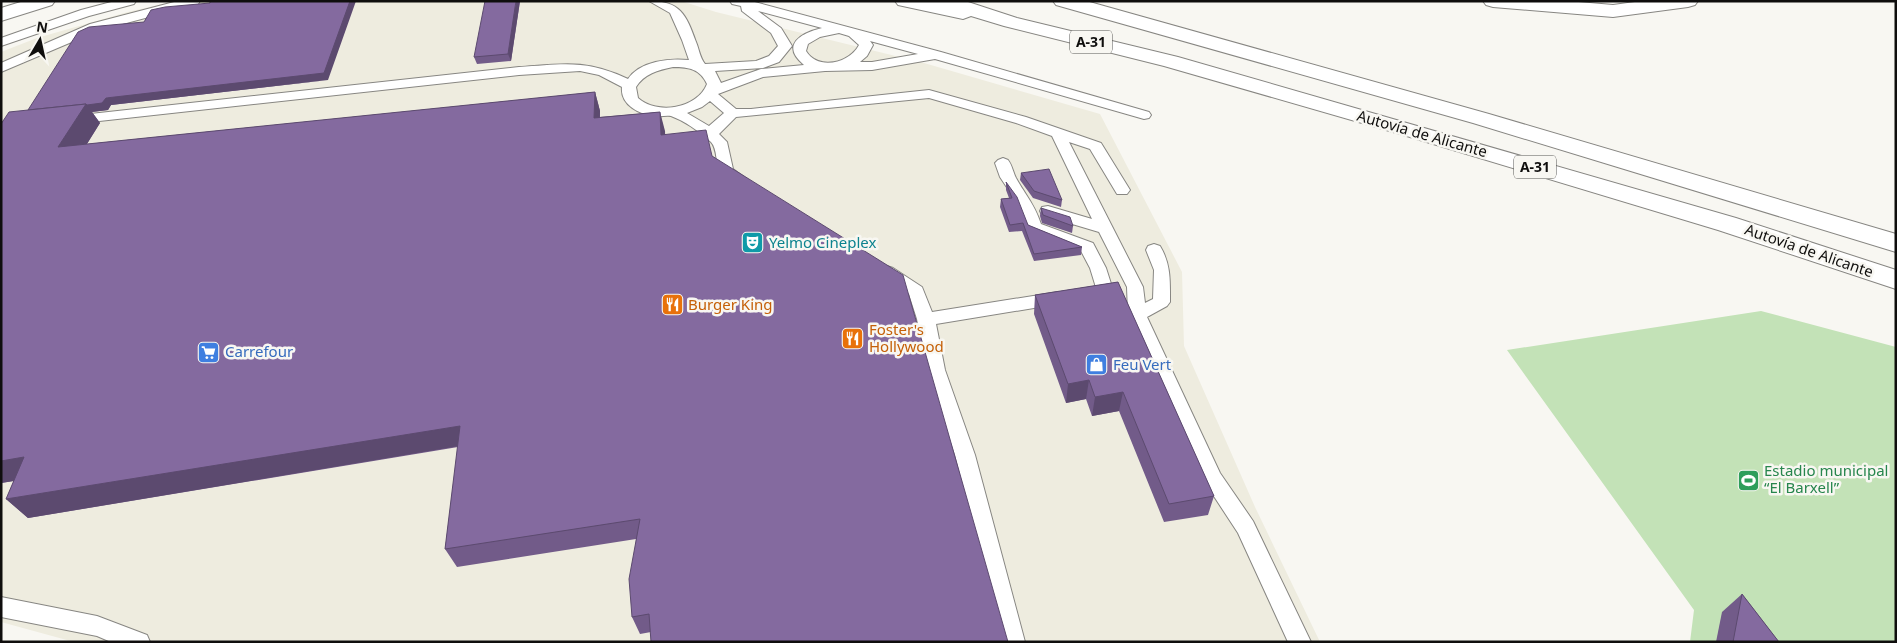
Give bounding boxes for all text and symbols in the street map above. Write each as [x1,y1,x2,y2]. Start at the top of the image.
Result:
north arrow [15,15,65,65]
text: N [35,16,49,37]
road number: A-31 [1070,31,1112,54]
street label: Autovía de Alicante [1355,105,1490,161]
road number: A-31 [1514,156,1556,178]
street label: Autovía de Alicante [1742,219,1876,281]
theatre icon: Yelmo Cineplex [741,231,765,255]
place label: Yelmo Cineplex [769,232,876,252]
restaurant icon: Burger King [660,293,684,317]
place label: Burger King [688,294,773,314]
place label: Foster's Hollywood [869,319,944,356]
restaurant icon: Foster's Hollywood [841,327,865,351]
supermarket icon: Carrefour [197,340,221,364]
place label: Carrefour [225,341,293,361]
shop icon: Feu Vert [1085,353,1109,377]
place label: Feu Vert [1113,354,1172,374]
place label: Estadio municipal “El Barxell” [1764,460,1888,497]
sports icon: Estadio municipal “El Barxell” [1736,468,1760,492]

